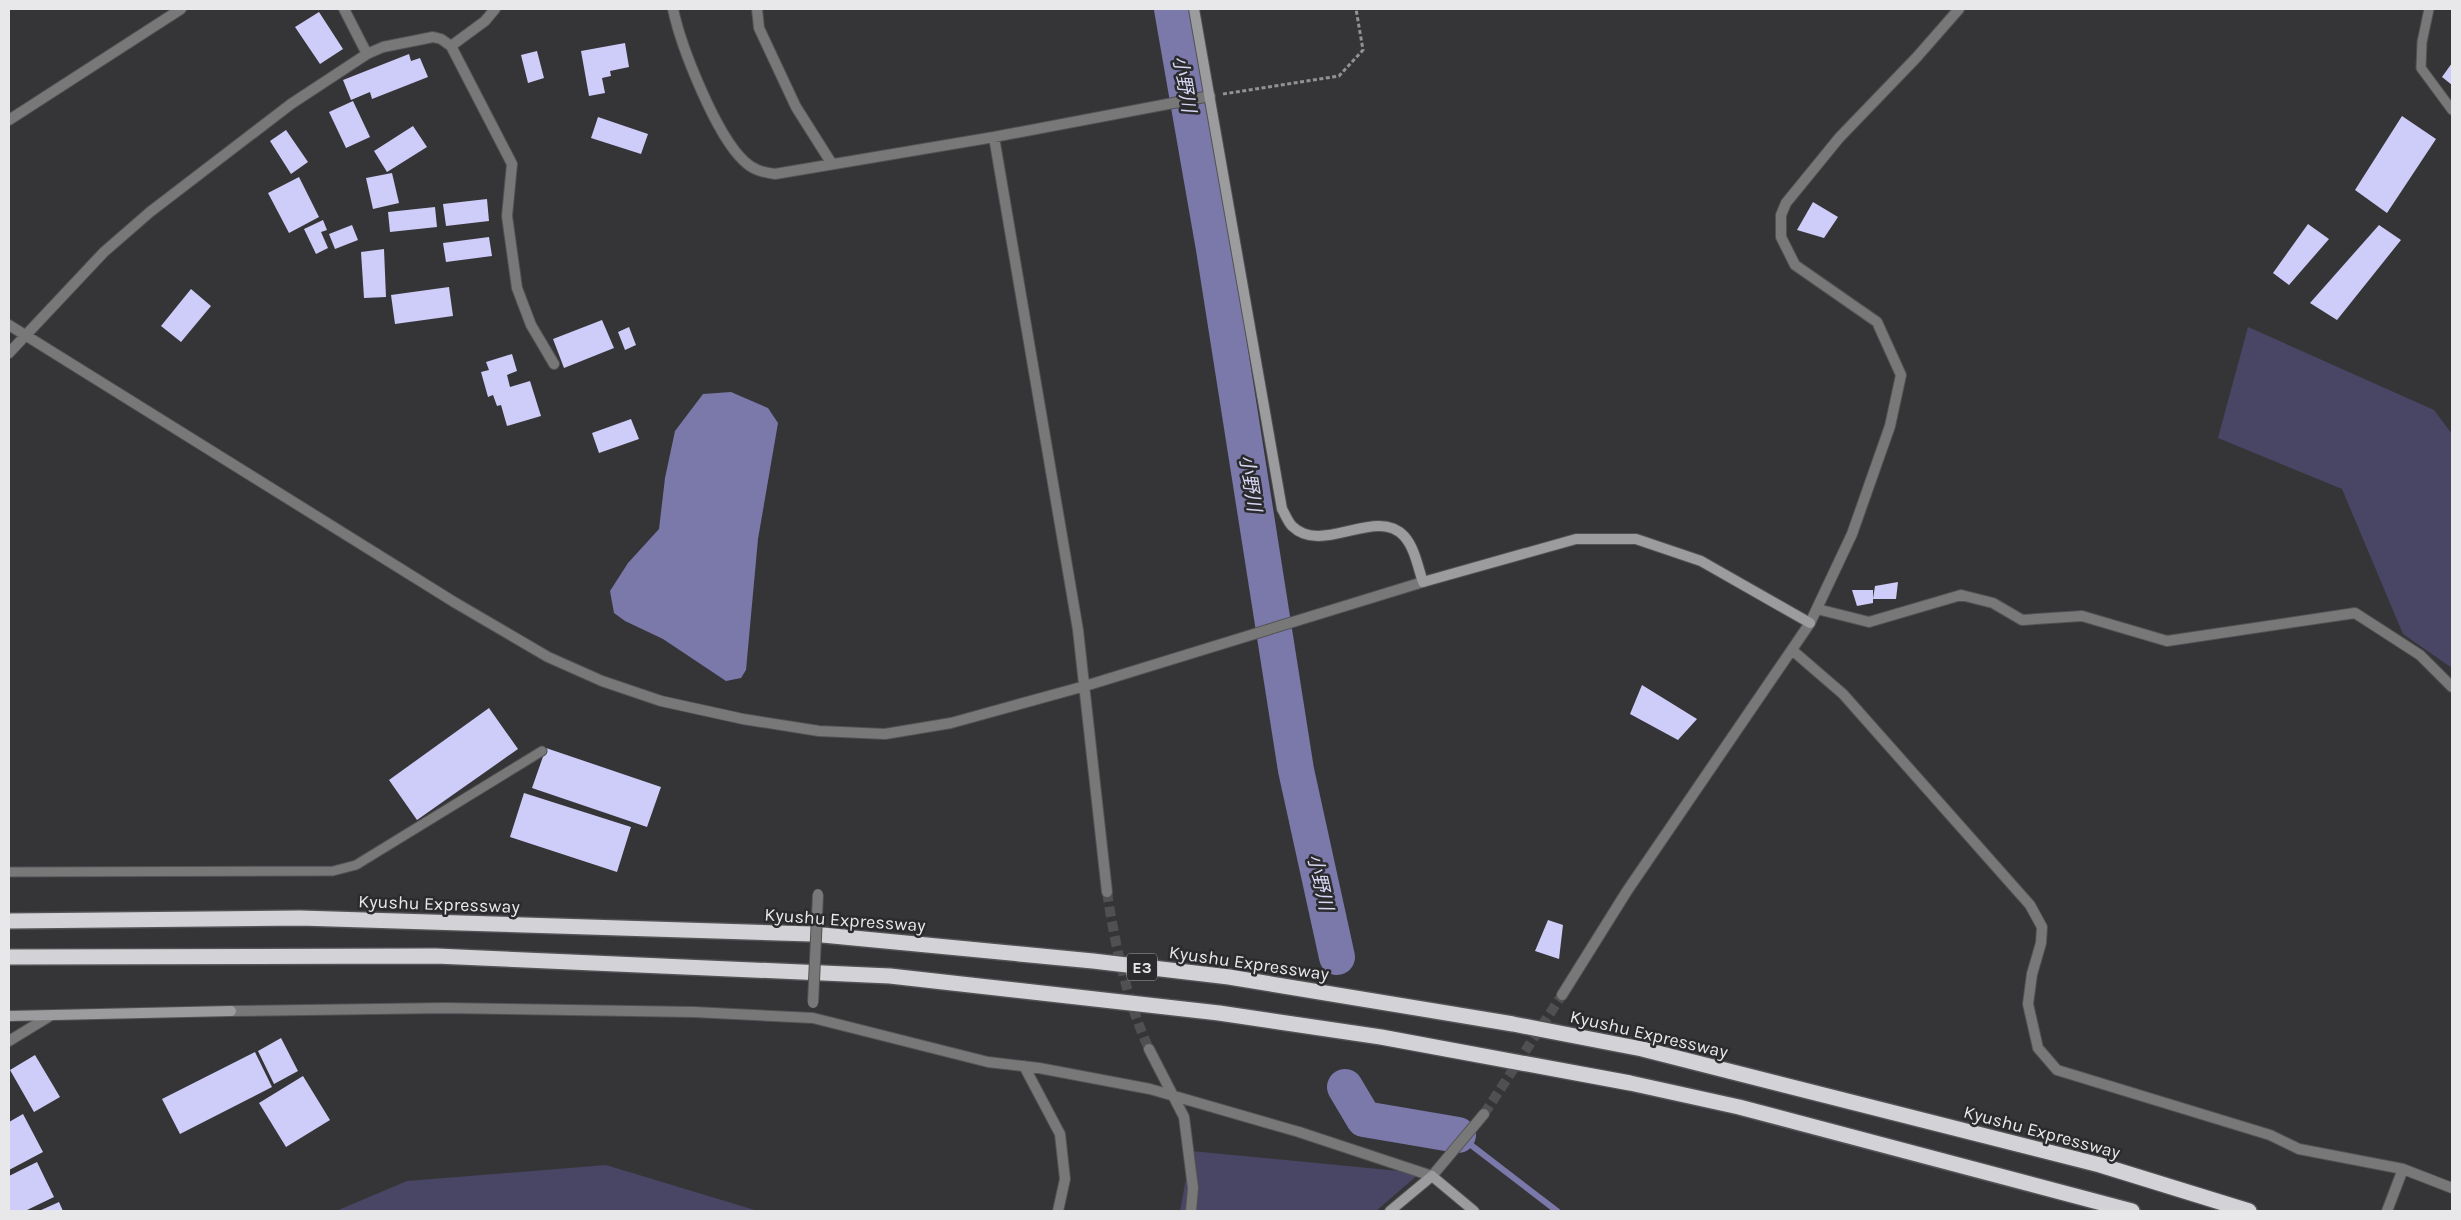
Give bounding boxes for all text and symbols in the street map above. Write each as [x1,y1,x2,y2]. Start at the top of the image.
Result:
water label: 小野川 [1168,54,1200,116]
water label: 小野川 [1235,453,1266,515]
water label: 小野川 [1303,852,1338,914]
street label: Kyushu Expressway [358,890,521,918]
street label: Kyushu Expressway [764,903,927,937]
street label: Kyushu Expressway [1167,941,1331,985]
road number: E3 [1127,954,1157,980]
street label: Kyushu Expressway [1568,1005,1731,1063]
street label: Kyushu Expressway [1961,1100,2123,1164]

